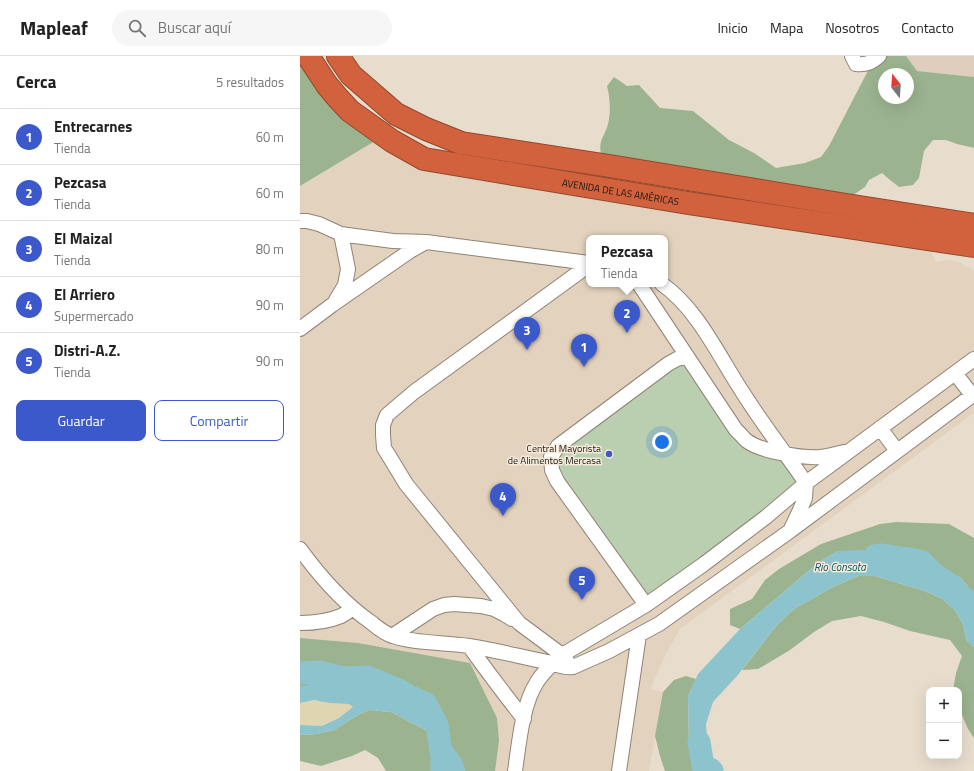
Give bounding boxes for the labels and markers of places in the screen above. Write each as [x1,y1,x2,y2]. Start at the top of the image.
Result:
pin: 2 [614,300,640,333]
pin: 3 [514,317,540,350]
pin: 1 [571,334,597,367]
place label: Central Mayorista de Alimentos Mercasa [508,441,601,468]
marker: Central Mayorista de Alimentos Mercasa [604,449,614,459]
pin: 4 [490,483,516,516]
pin: 5 [569,567,595,600]

